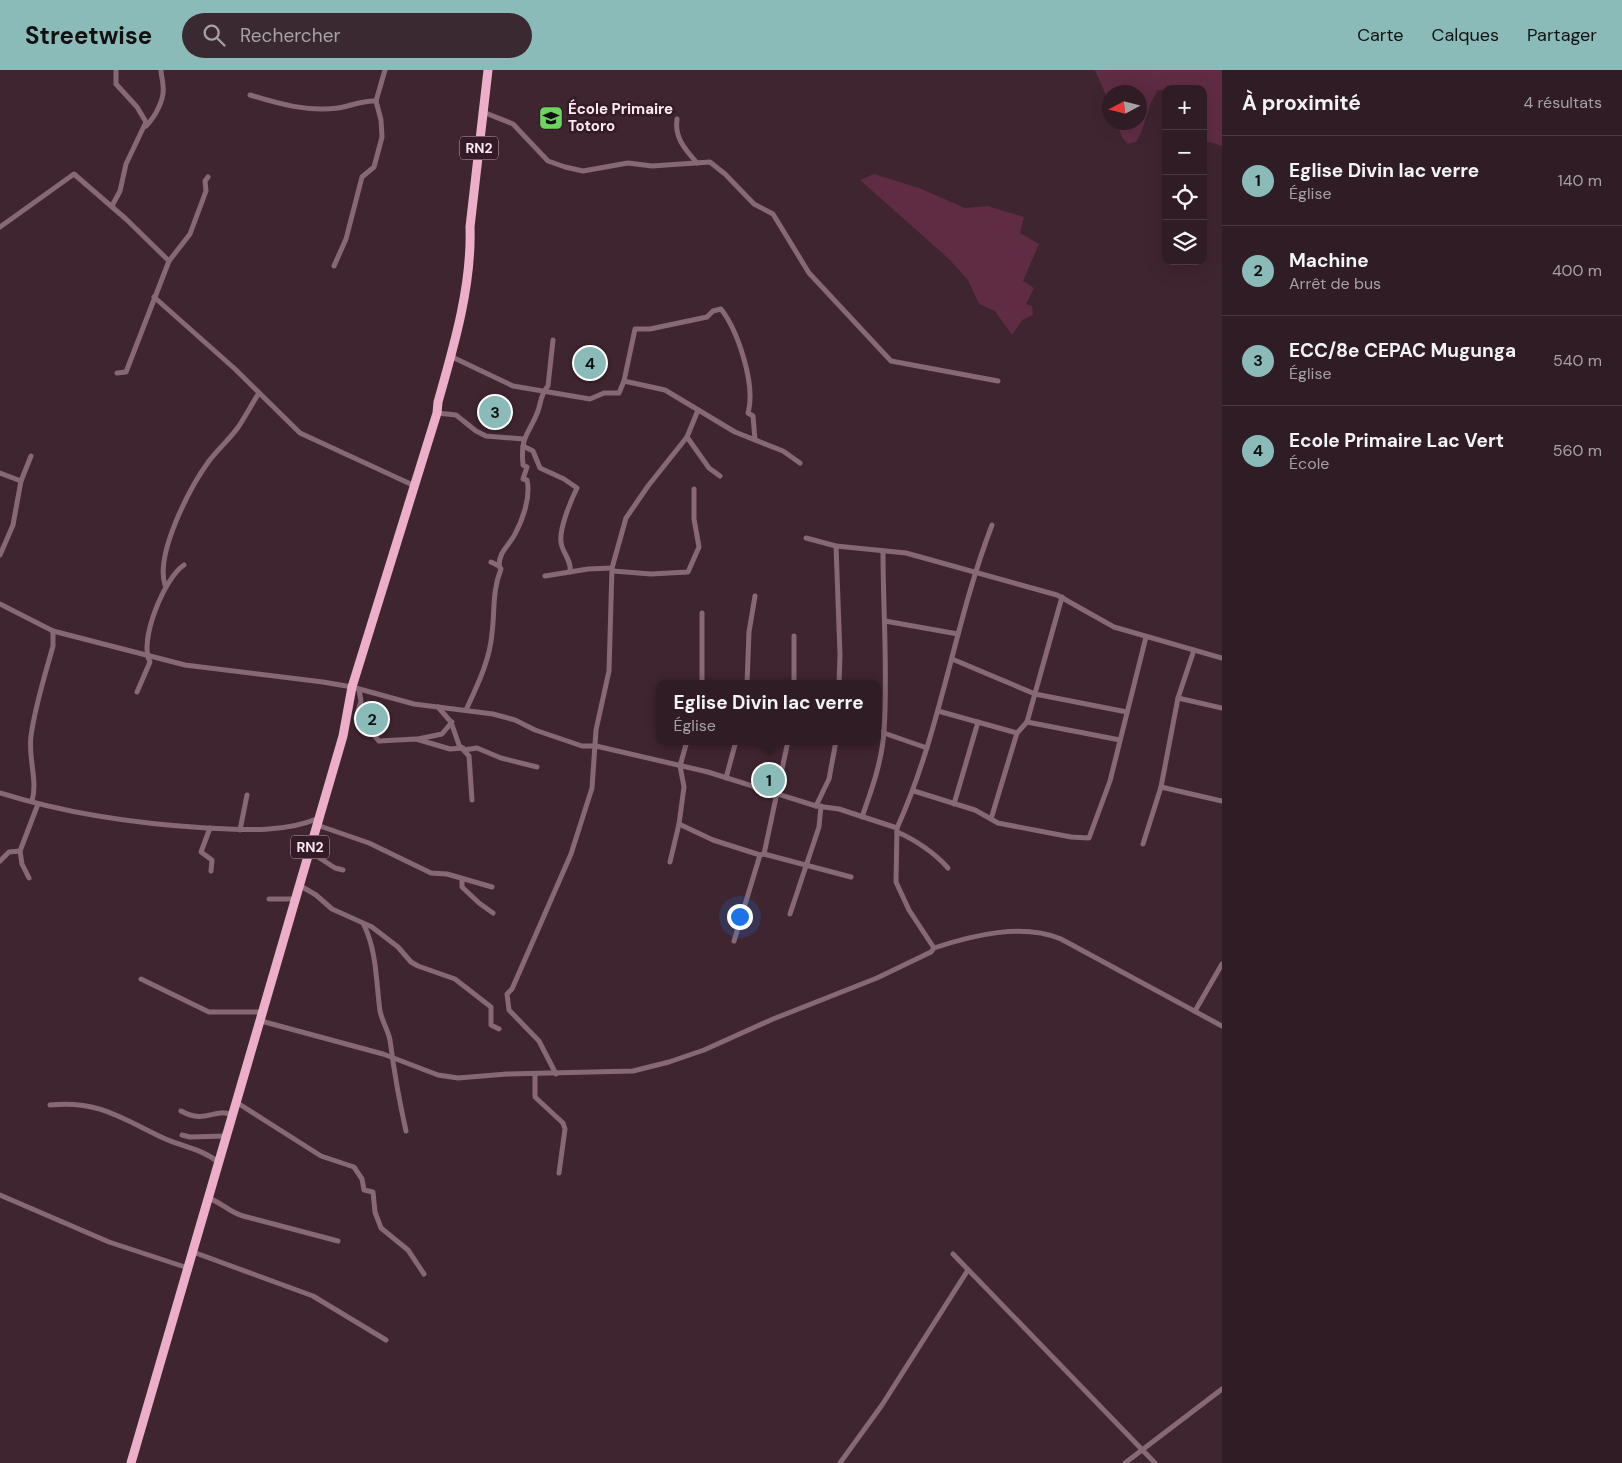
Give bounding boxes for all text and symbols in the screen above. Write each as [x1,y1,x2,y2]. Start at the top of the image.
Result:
search box [182,13,532,58]
text: Streetwise [25,20,152,51]
icon: search [200,21,228,49]
text: Rechercher [240,23,341,48]
text: Carte [1357,23,1404,47]
text: Calques [1432,23,1499,47]
text: Partager [1527,23,1597,47]
north arrow [1102,85,1147,130]
map controls [1162,85,1207,265]
button: + [1162,85,1207,130]
text: À proximité [1242,89,1361,117]
text: 4 résultats [1524,92,1602,113]
place label: École Primaire Totoro [568,99,673,136]
school or university icon: École Primaire Totoro [538,105,564,131]
button: − [1162,130,1207,175]
road number: RN2 [460,136,498,160]
text: Eglise Divin lac verre [1289,158,1479,183]
text: 1 [1255,170,1261,191]
text: 140 m [1558,170,1602,191]
button: locate [1162,175,1207,220]
text: Église [1289,183,1332,204]
button: layers [1162,220,1207,265]
text: Machine [1289,248,1369,273]
text: 2 [1253,260,1263,281]
text: 400 m [1552,260,1602,281]
text: Arrêt de bus [1289,273,1381,294]
text: ECC/8e CEPAC Mugunga [1289,338,1516,363]
pin: 4 [574,344,606,382]
text: 3 [1253,350,1263,371]
text: 540 m [1553,350,1602,371]
text: Église [1289,363,1332,384]
pin: 3 [479,393,511,431]
text: Ecole Primaire Lac Vert [1289,428,1504,453]
text: 4 [1253,440,1263,461]
text: 560 m [1553,440,1602,461]
text: École [1289,453,1329,474]
popup [656,680,881,745]
text: Eglise Divin lac verre [673,690,864,715]
pin: 2 [356,700,388,738]
text: Église [673,715,716,736]
pin: 1 [753,761,785,799]
road number: RN2 [291,836,329,859]
your location [727,904,753,930]

